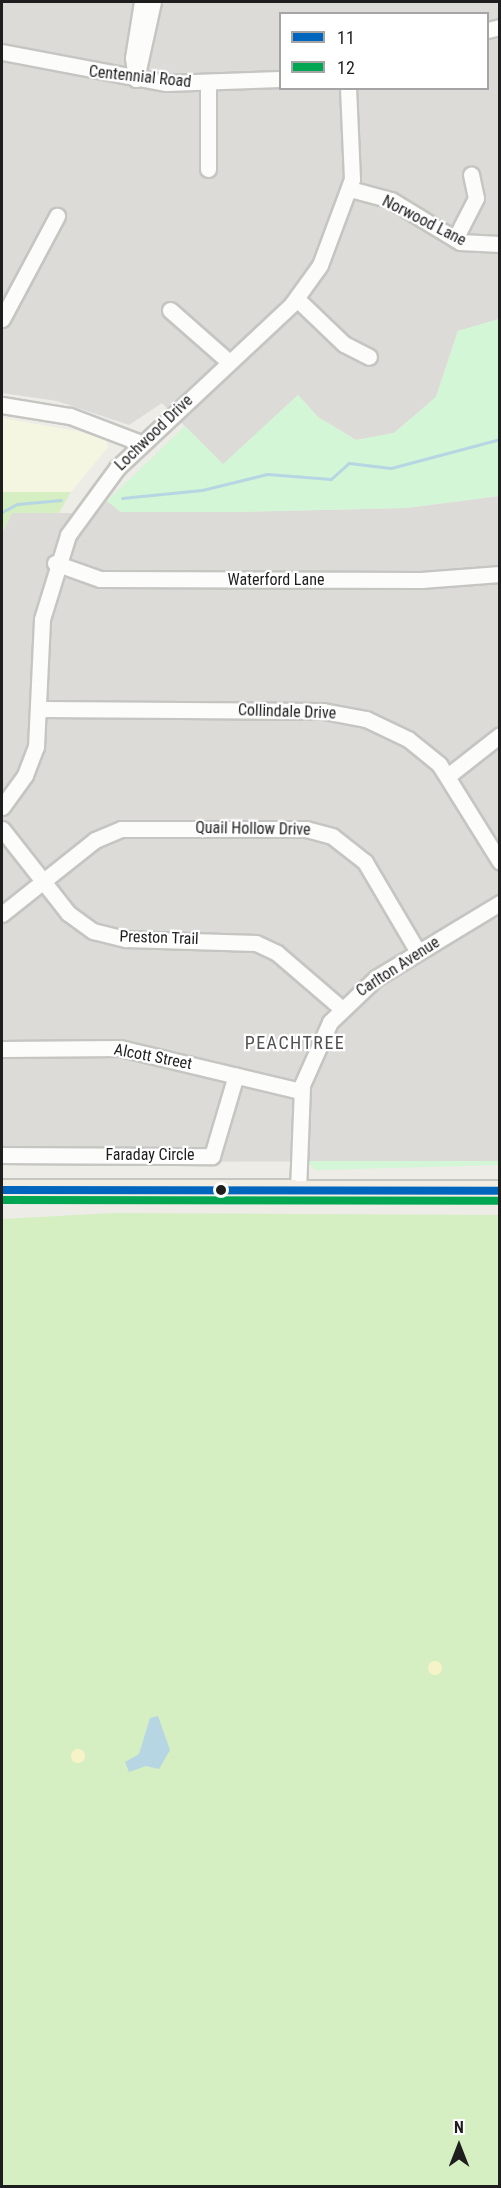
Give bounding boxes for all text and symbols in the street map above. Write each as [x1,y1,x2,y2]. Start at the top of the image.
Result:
legend [279,12,489,90]
text: 11 [337,27,355,48]
text: 12 [337,57,355,78]
street label: Centennial Road [88,62,192,92]
street label: Norwood Lane [379,192,469,250]
street label: Lochwood Drive [111,391,197,475]
street label: Waterford Lane [228,570,324,590]
street label: Collindale Drive [238,701,336,723]
street label: Quail Hollow Drive [195,818,311,840]
street label: Preston Trail [119,927,199,949]
street label: Carlton Avenue [353,933,443,1001]
district label: PEACHTREE [245,1032,345,1054]
street label: Alcott Street [112,1040,194,1074]
street label: Faraday Circle [105,1145,195,1165]
unlabelled marker [215,1184,227,1196]
north arrow [429,2116,489,2176]
text: N [454,2118,464,2137]

